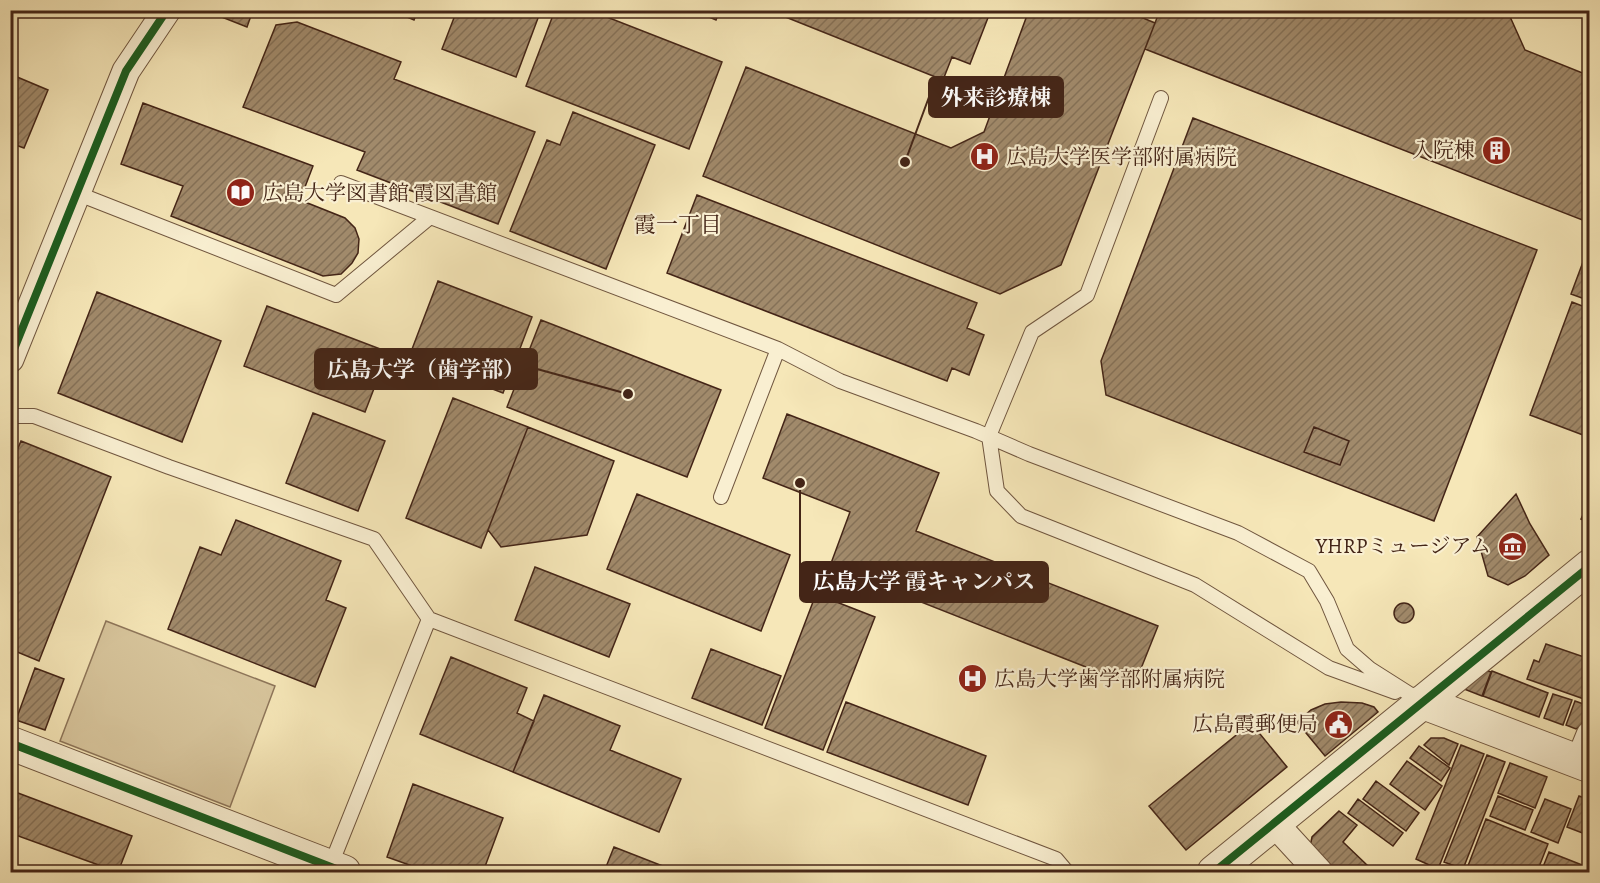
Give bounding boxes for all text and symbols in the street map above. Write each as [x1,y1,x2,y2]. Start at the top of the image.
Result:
callout: 外来診療棟 [929,77,1063,117]
text: 外来診療棟 [941,83,1051,113]
building icon: 入院棟 [1480,134,1512,166]
place label: 入院棟 [1412,136,1475,164]
hospital icon: 広島大学医学部附属病院 [969,141,1001,173]
place label: 広島大学医学部附属病院 [1006,143,1237,171]
library icon: 広島大学図書館 霞図書館 [225,177,257,209]
place label: 広島大学図書館 霞図書館 [262,179,497,207]
district label: 霞一丁目 [634,210,722,240]
callout: 広島大学（歯学部） [315,349,537,389]
text: 広島大学（歯学部） [327,355,525,385]
museum icon: YHRPミュージアム [1496,530,1528,562]
place label: YHRPミュージアム [1315,532,1491,560]
callout: 広島大学 霞キャンパス [800,562,1048,602]
text: 広島大学 霞キャンパス [813,567,1035,597]
hospital icon: 広島大学歯学部附属病院 [957,663,989,695]
place label: 広島大学歯学部附属病院 [994,665,1225,693]
public building icon: 広島霞郵便局 [1323,708,1355,740]
place label: 広島霞郵便局 [1192,710,1318,738]

